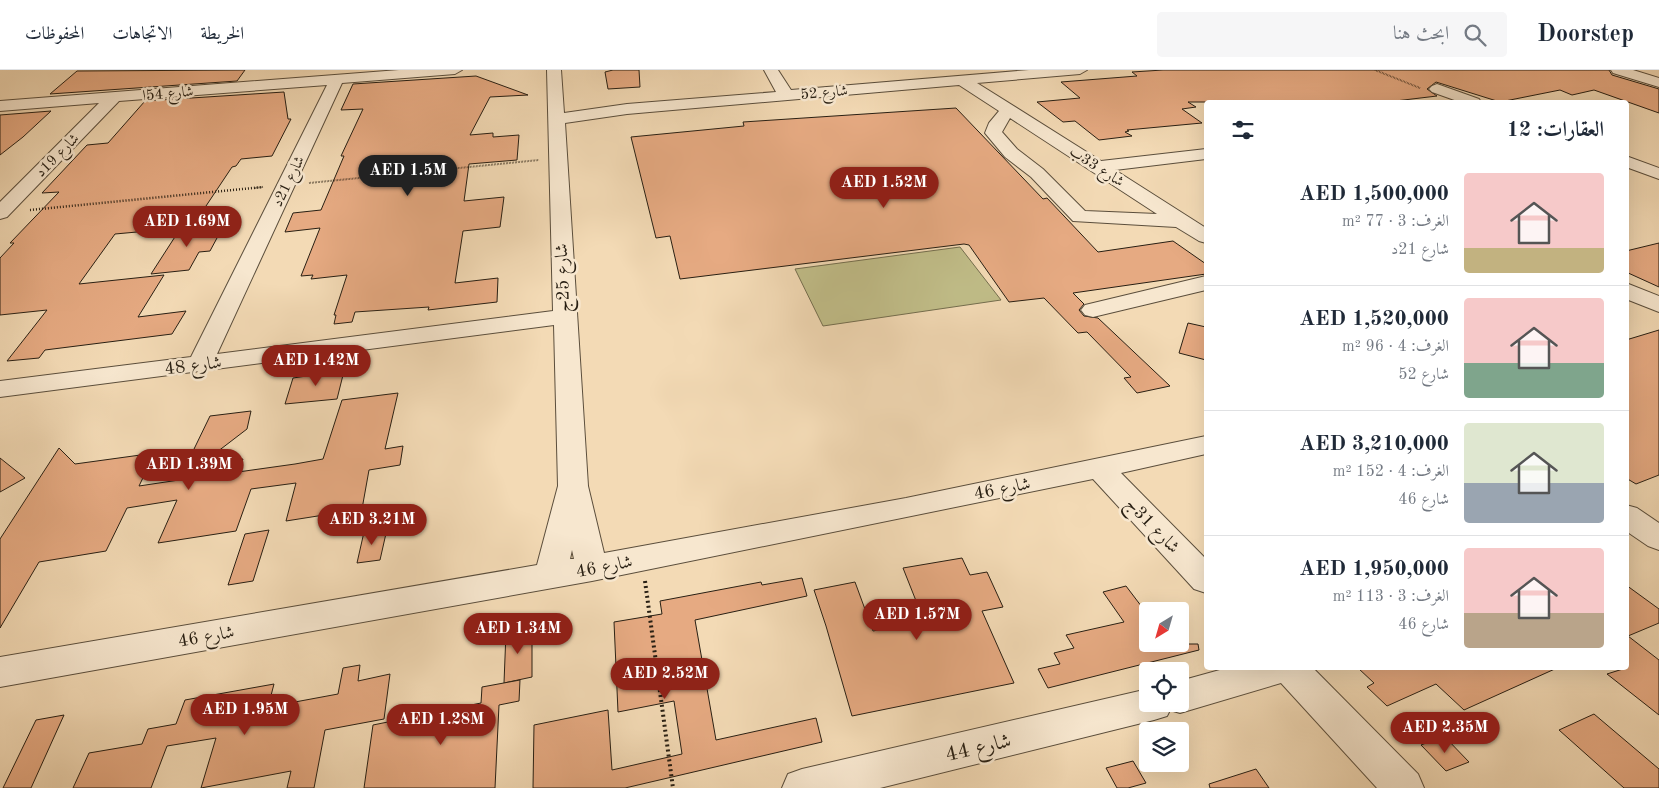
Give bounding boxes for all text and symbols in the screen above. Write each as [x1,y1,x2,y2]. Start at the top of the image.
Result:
search box [1157,12,1507,57]
icon: search [1461,21,1489,49]
text: Doorstep [1537,23,1634,47]
text: المحفوظات [25,25,84,43]
text: الاتجاهات [112,25,172,43]
text: الخريطة [200,25,244,43]
text: ابحث هنا [1393,25,1449,44]
street label: شارع 52 [800,84,849,107]
street label: شارع 54ا [142,85,194,108]
icon: filters [1229,116,1257,144]
text: العقارات: 12 [1507,120,1604,141]
street label: شارع 19د [34,132,85,183]
street label: شارع 33ب [1064,144,1126,194]
street label: شارع 21د [271,154,312,211]
pin: AED 1.5M [356,154,460,197]
text: AED 1.5M [369,163,447,179]
pin: AED 1.52M [827,166,941,209]
text: AED 1.52M [841,175,927,191]
text: AED 1,500,000 [1299,184,1449,205]
icon: home [1504,193,1564,253]
pin: AED 1.69M [130,206,244,248]
text: AED 1.69M [144,214,230,230]
text: الغرف: 3 · 77 m² [1342,214,1449,230]
text: شارع 21د [1391,242,1449,258]
street label: شارع 25ج [553,243,579,313]
text: AED 1,520,000 [1299,309,1449,330]
icon: home [1504,318,1564,378]
text: الغرف: 4 · 96 m² [1342,339,1449,355]
pin: AED 1.42M [259,344,373,387]
text: AED 1.42M [273,353,359,369]
street label: شارع 48 [164,354,223,383]
text: شارع 52 [1398,367,1449,383]
text: AED 3,210,000 [1299,434,1449,455]
icon: home [1504,443,1564,503]
pin: AED 1.39M [132,448,246,491]
text: AED 1.39M [146,457,232,473]
text: الغرف: 4 · 152 m² [1333,464,1449,480]
street label: شارع 46 [972,475,1033,508]
text: شارع 46 [1398,492,1449,508]
street label: شارع 31ج [1117,495,1183,561]
pin: AED 3.21M [315,504,429,546]
text: AED 3.21M [329,512,415,528]
street label: شارع 46 [574,553,635,586]
text: AED 1,950,000 [1299,559,1449,580]
icon: home [1504,568,1564,628]
text: الغرف: 3 · 113 m² [1333,589,1449,605]
pin: AED 1.57M [860,598,974,641]
north arrow [1139,602,1189,652]
map controls [1139,602,1189,772]
text: AED 1.57M [874,607,960,623]
pin: AED 1.34M [461,612,575,655]
text: شارع 46 [1398,617,1449,633]
text: AED 1.34M [475,621,561,637]
street label: شارع 46 [176,623,237,656]
pin: AED 2.52M [608,658,722,700]
button: locate [1139,662,1189,712]
text: AED 2.52M [622,666,708,682]
pin: AED 1.95M [188,694,302,736]
text: AED 1.95M [202,702,288,718]
pin: AED 1.28M [384,704,498,746]
text: AED 1.28M [398,712,484,728]
pin: AED 2.35M [1388,712,1502,754]
text: AED 2.35M [1402,720,1488,736]
button: layers [1139,722,1189,772]
street label: شارع 44 [943,731,1015,772]

